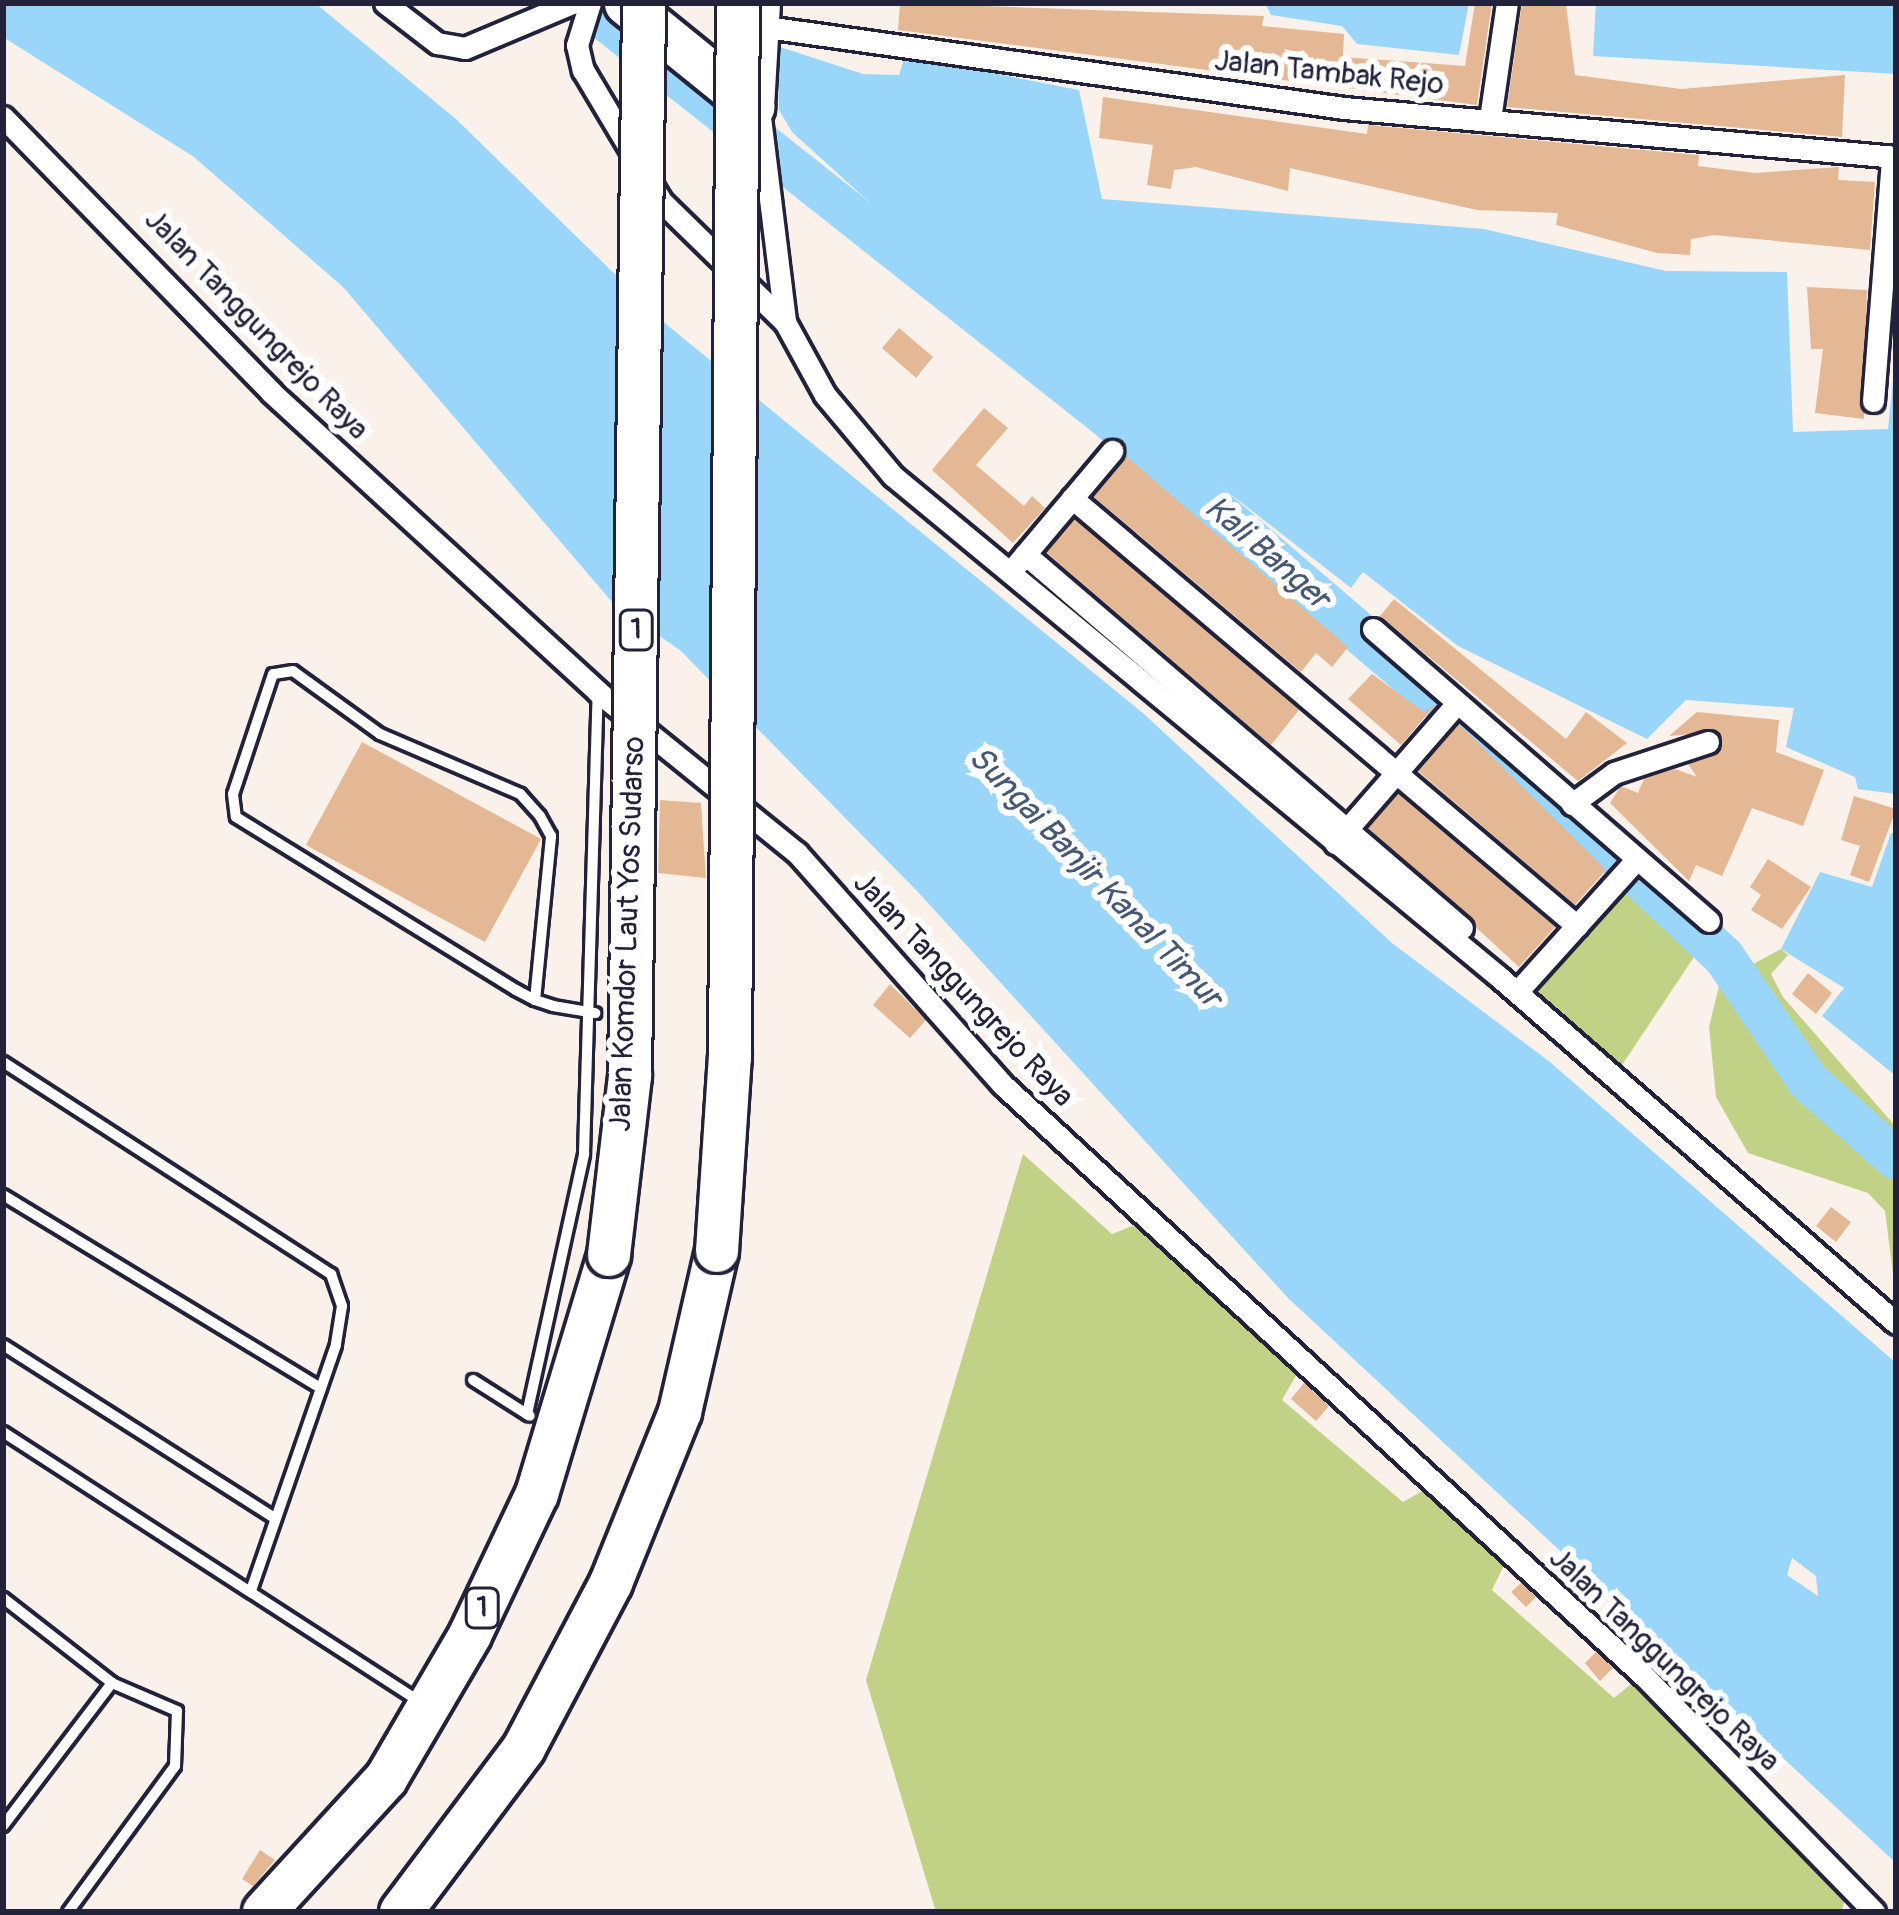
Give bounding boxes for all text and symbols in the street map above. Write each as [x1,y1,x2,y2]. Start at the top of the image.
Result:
street label: Jalan Tambak Rejo [1213,43,1445,103]
street label: Jalan Tanggungrejo Raya [137,202,375,448]
water label: Kali Banger [1196,488,1338,618]
road number: 1 [618,609,654,651]
street label: Jalan Komdor Laut Yos Sudarso [603,736,653,1132]
water label: Sungai Banjir Kanal Timur [960,738,1230,1016]
street label: Jalan Tanggungrejo Raya [845,866,1081,1114]
street label: Jalan Tanggungrejo Raya [1541,1541,1787,1779]
road number: 1 [464,1587,500,1629]

